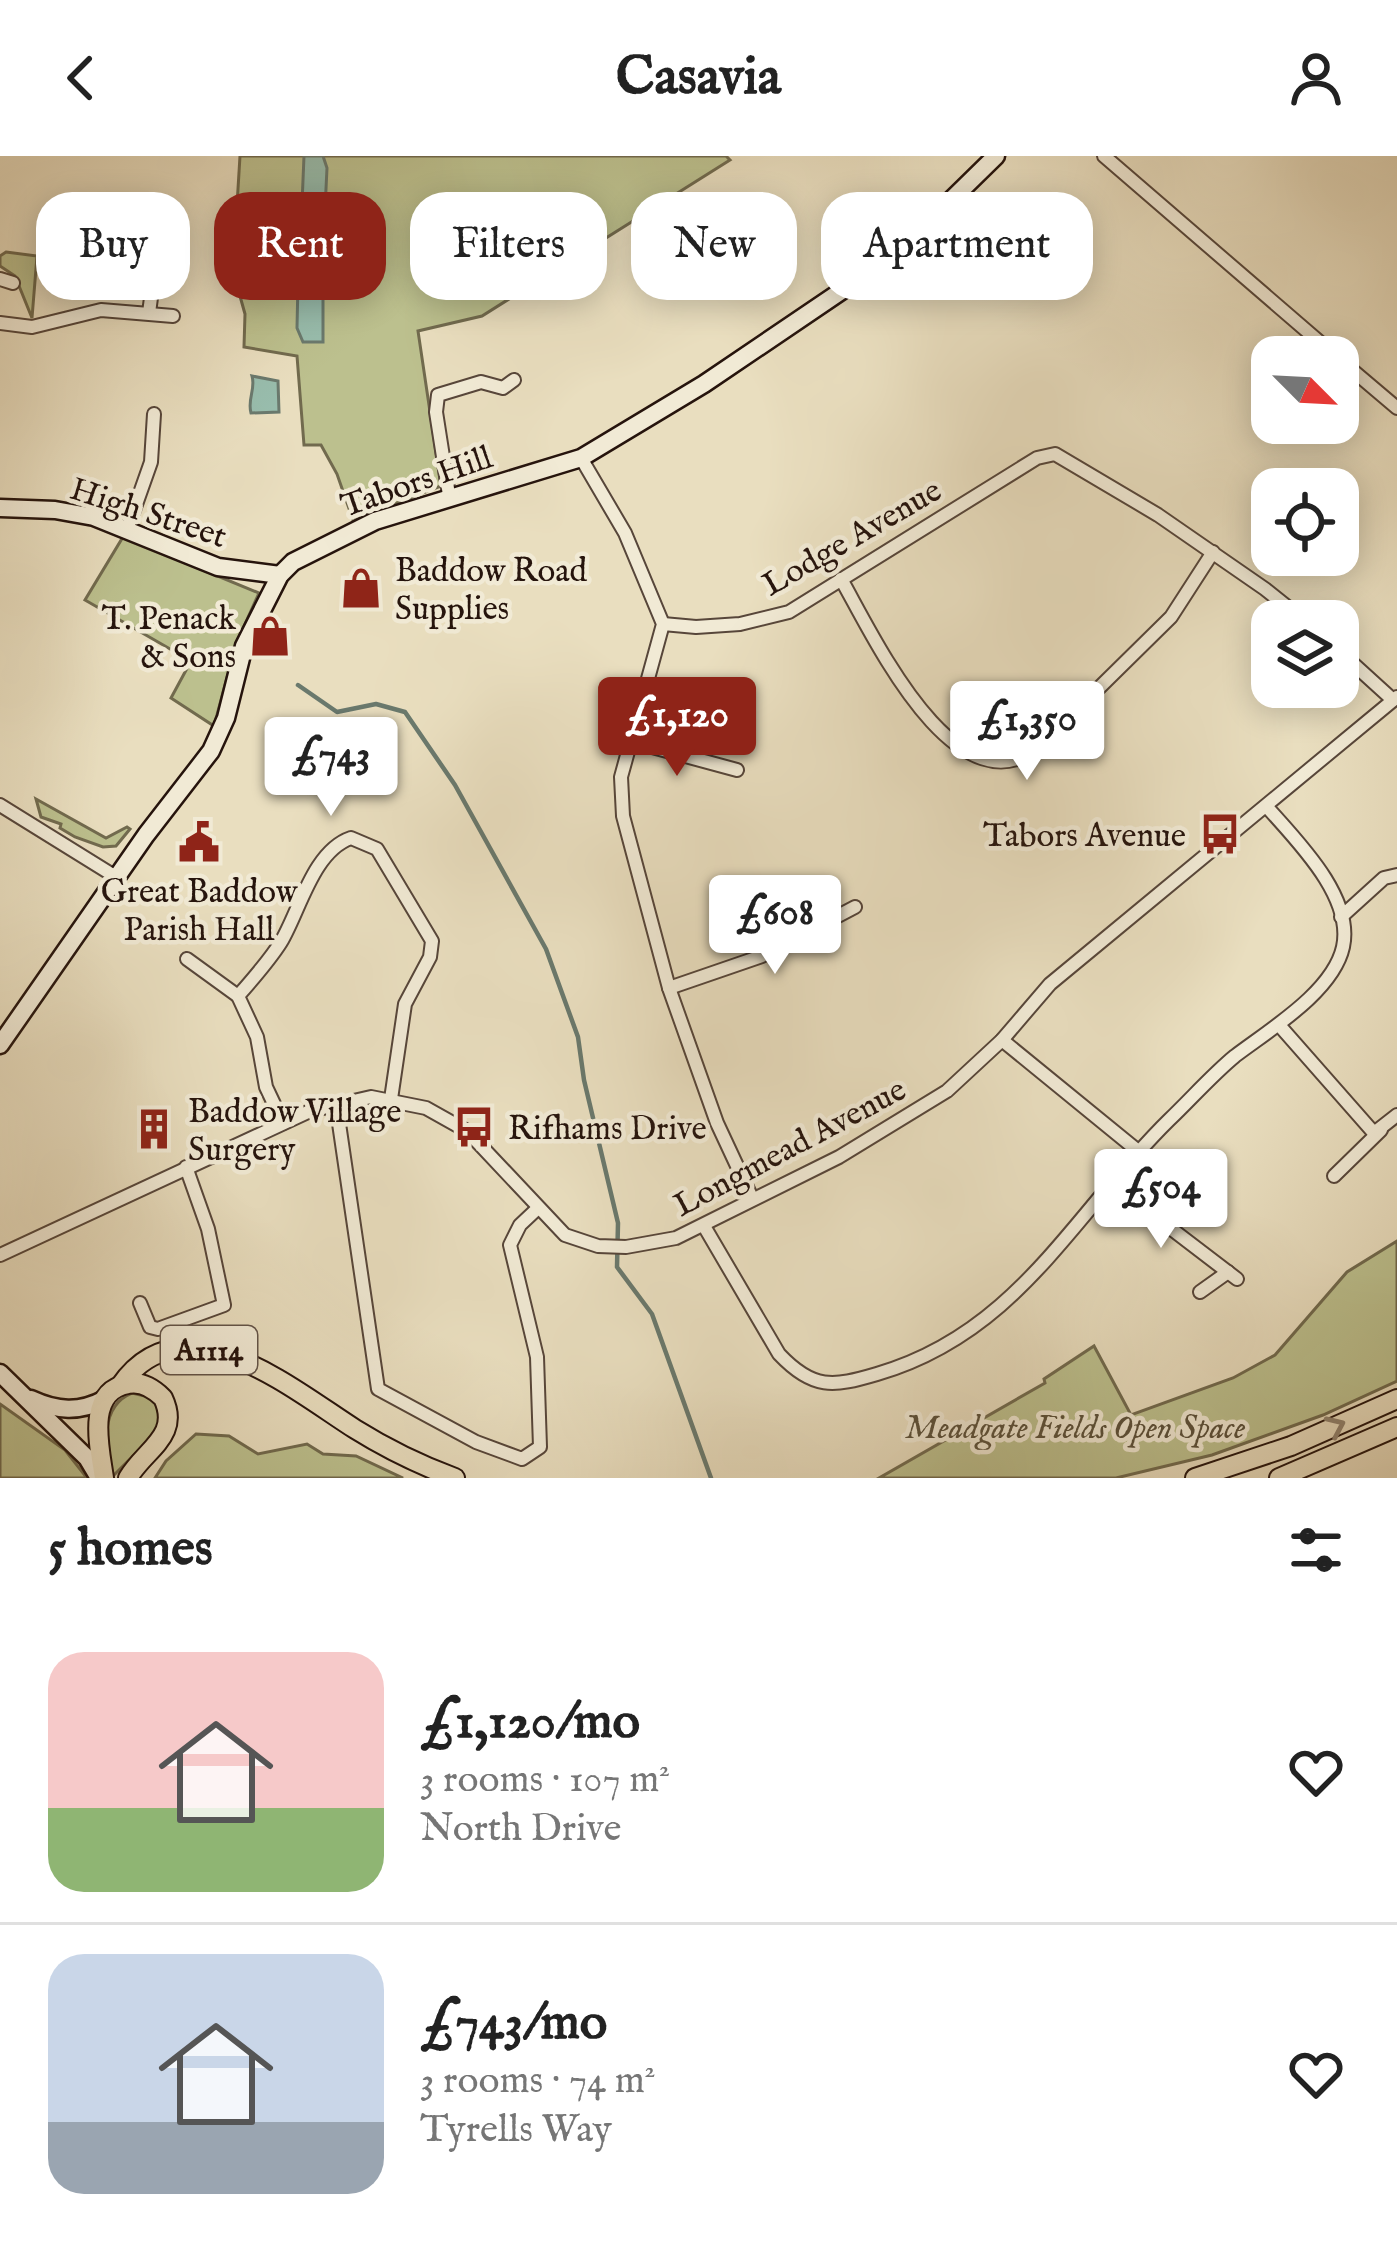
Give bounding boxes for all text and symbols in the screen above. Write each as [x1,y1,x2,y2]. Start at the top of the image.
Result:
text: Casavia [616,44,781,113]
icon: back [48,45,114,111]
icon: person [1283,45,1349,111]
chip: Buy [36,192,190,300]
chip: Rent [214,192,386,300]
chip: Filters [410,192,607,300]
chip: New [631,192,797,300]
chip: Apartment [821,192,1093,300]
north arrow [1251,336,1359,444]
map controls [1251,336,1359,708]
street label: Tabors Hill [336,437,498,528]
button: locate [1251,468,1359,576]
street label: High Street [65,469,232,559]
street label: Lodge Avenue [755,470,950,607]
place label: Baddow Road Supplies [395,551,588,631]
shop icon: Baddow Road Supplies [338,565,384,611]
place label: T. Penack & Sons [102,599,236,679]
button: layers [1251,600,1359,708]
shop icon: T. Penack & Sons [247,613,293,659]
pin: £1,120 [579,677,775,779]
pin: £1,350 [929,681,1125,783]
text: £1,120 [625,691,729,740]
text: £1,350 [977,695,1077,744]
pin: £743 [260,717,402,819]
text: £743 [292,731,370,780]
bus stop icon: Tabors Avenue [1197,811,1243,857]
place label: Tabors Avenue [983,816,1186,858]
public building icon: Great Baddow Parish Hall [176,819,222,865]
place label: Great Baddow Parish Hall [101,872,299,952]
pin: £608 [704,875,846,977]
text: £608 [736,889,814,938]
street label: Longmead Avenue [667,1070,914,1228]
place label: Baddow Village Surgery [188,1092,401,1172]
bus stop icon: Rifhams Drive [451,1104,497,1150]
building icon: Baddow Village Surgery [131,1106,177,1152]
place label: Rifhams Drive [508,1109,707,1151]
pin: £504 [1090,1149,1232,1251]
text: £504 [1121,1163,1201,1212]
road number: A1114 [161,1326,257,1374]
park label: Meadgate Fields Open Space [905,1408,1245,1450]
one-way arrow [1324,1416,1345,1440]
icon: filters [1283,1517,1349,1583]
text: 5 homes [48,1518,213,1583]
text: £1,120/mo [420,1691,640,1756]
icon: home [144,1700,288,1844]
icon: heart [1283,1739,1349,1805]
text: 3 rooms · 107 m² [420,1756,670,1805]
text: North Drive [420,1805,621,1854]
text: £743/mo [420,1992,607,2057]
icon: home [144,2002,288,2146]
icon: heart [1283,2041,1349,2107]
text: 3 rooms · 74 m² [420,2057,656,2106]
text: Tyrells Way [420,2106,612,2155]

